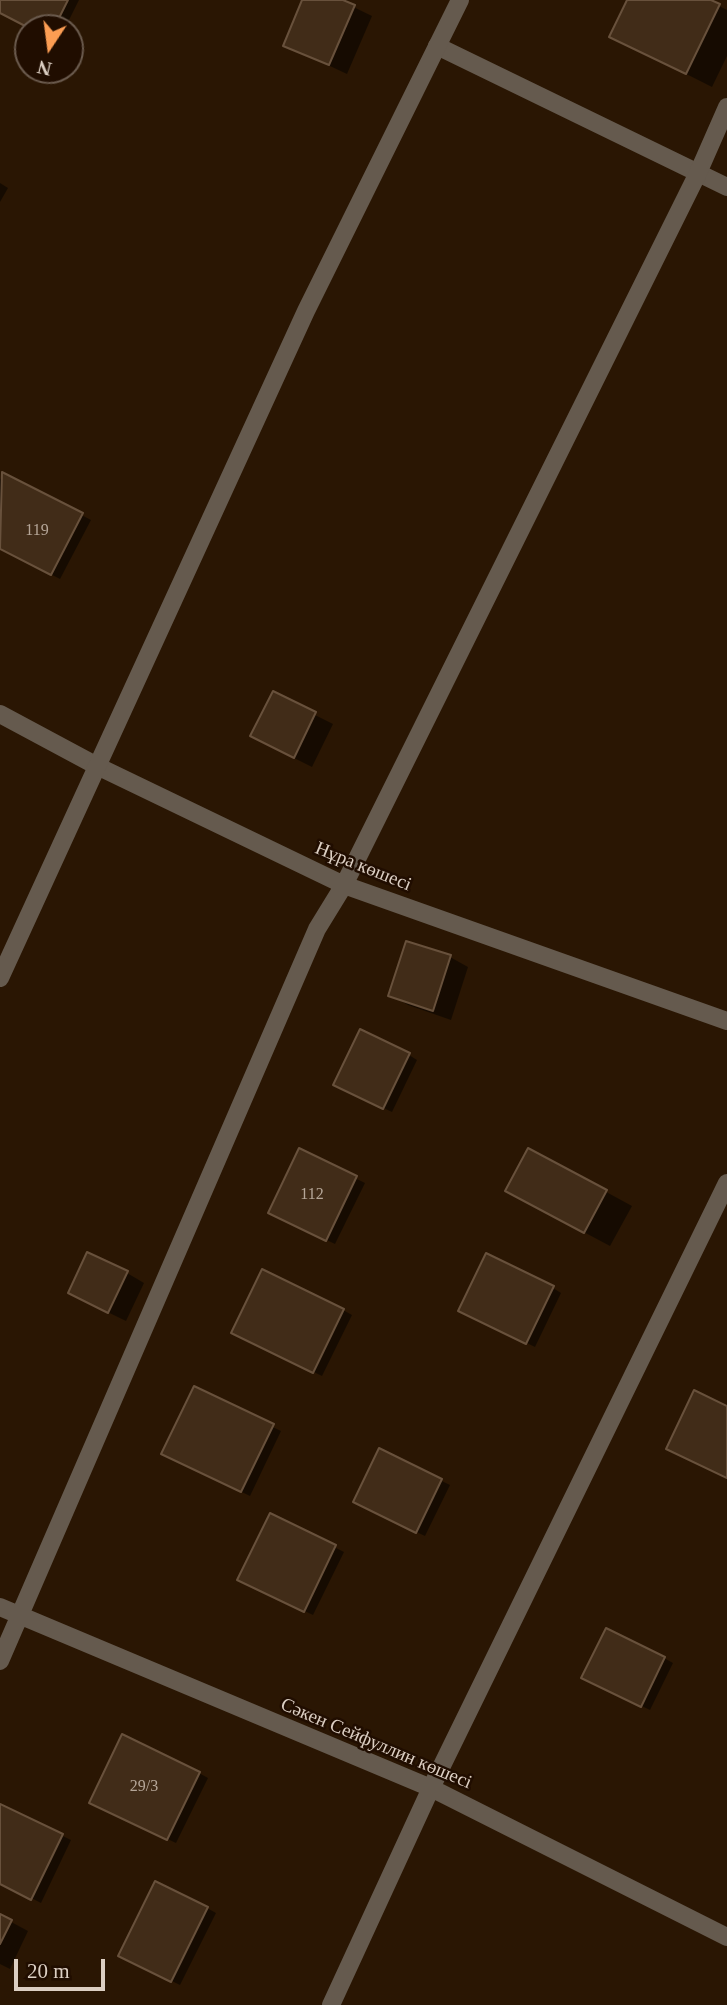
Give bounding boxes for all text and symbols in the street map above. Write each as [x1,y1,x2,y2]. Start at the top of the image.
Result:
north arrow [14,14,84,84]
text: N [36,56,54,80]
house number: 119 [25,521,49,541]
street label: Нұра көшесі [311,837,415,897]
house number: 112 [300,1185,324,1205]
street label: Сәкен Сейфуллин көшесі [277,1693,475,1795]
house number: 29/3 [130,1777,158,1797]
scale bar [18,1946,108,1990]
text: 20 m [27,1959,70,1983]

